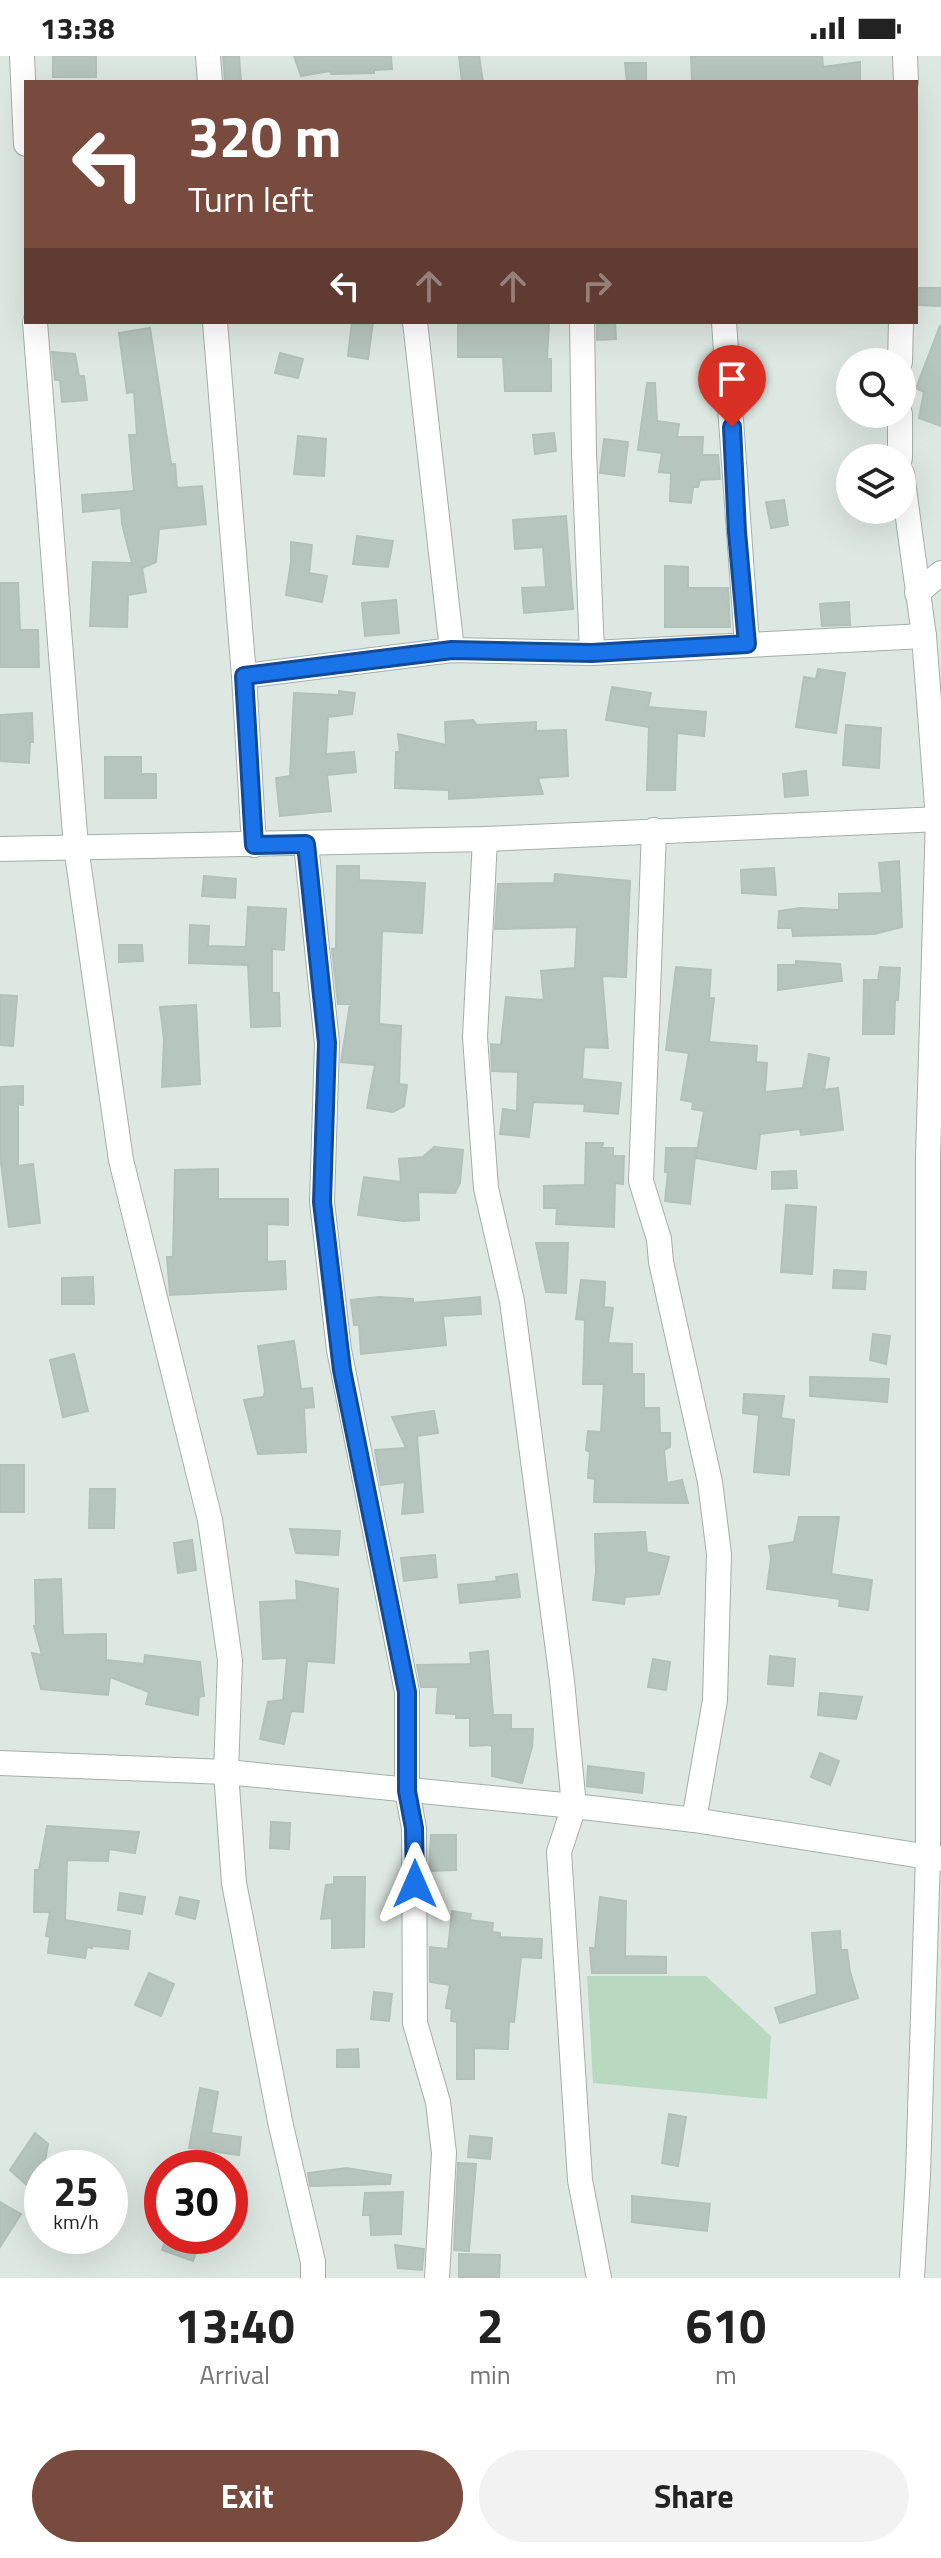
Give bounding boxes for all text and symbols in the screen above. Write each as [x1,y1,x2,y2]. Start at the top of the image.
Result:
text: 13:38 [40,5,115,51]
text: 320 m [188,94,341,179]
icon: left [56,112,160,216]
text: Turn left [188,171,314,226]
icon: left [323,264,367,308]
icon: ahead [407,264,451,308]
icon: ahead [491,264,535,308]
icon: right [575,264,619,308]
pin [698,345,766,427]
map controls [836,348,916,524]
button: search [836,348,916,428]
icon: arrive [710,357,754,401]
button: layers [836,444,916,524]
position arrow [373,1842,457,1926]
speed limit sign: 30 [144,2150,248,2254]
text: 25 [54,2161,98,2222]
text: km/h [53,2206,99,2237]
text: 13:40 [175,2289,295,2362]
text: 2 [477,2289,504,2362]
text: 610 [686,2289,766,2362]
text: Arrival [199,2355,270,2394]
text: min [469,2355,511,2394]
text: m [715,2355,737,2394]
button: Exit [32,2450,463,2542]
button: Share [479,2450,909,2542]

